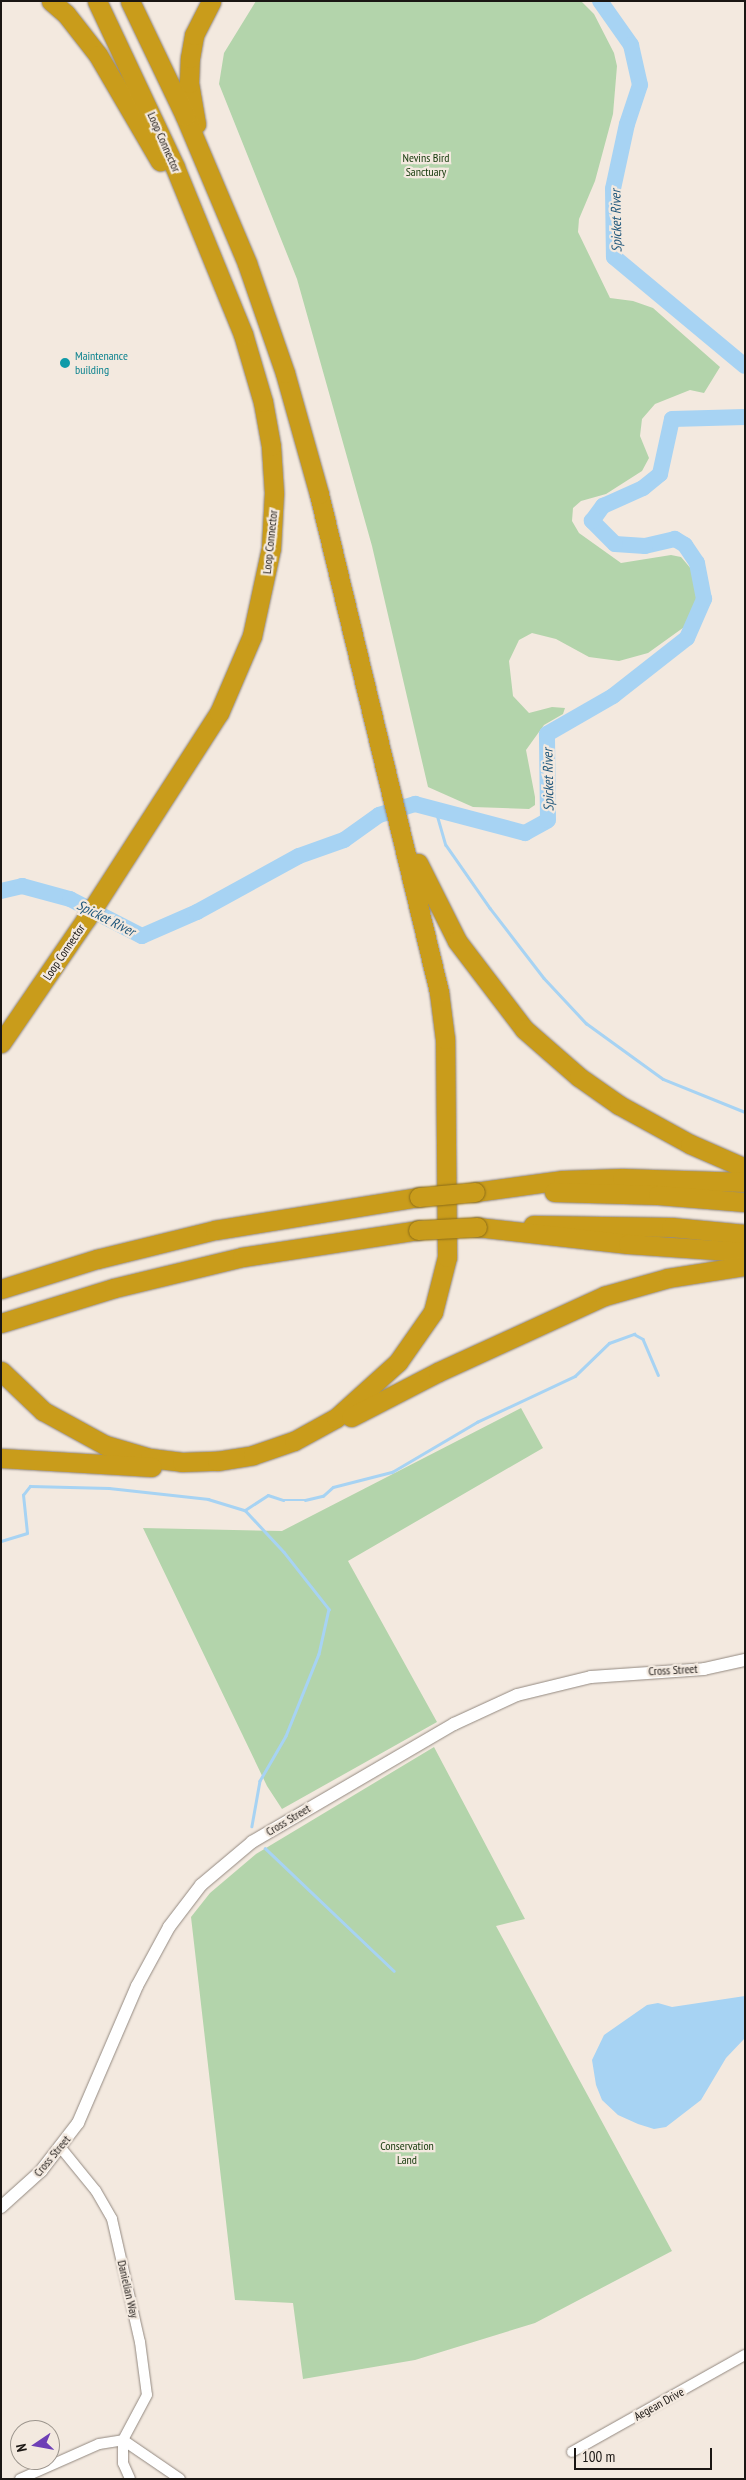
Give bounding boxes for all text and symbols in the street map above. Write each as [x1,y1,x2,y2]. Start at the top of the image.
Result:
street label: Loop Connector [144,110,184,174]
park label: Nevins Bird Sanctuary [402,151,450,179]
water label: Spicket River [607,189,625,253]
place label: Maintenance building [75,349,128,377]
marker: Maintenance building [59,357,71,369]
street label: Loop Connector [259,509,281,575]
water label: Spicket River [539,748,557,812]
water label: Spicket River [74,896,138,940]
street label: Loop Connector [40,921,88,983]
street label: Cross Street [648,1662,698,1678]
street label: Cross Street [263,1801,313,1839]
street label: Cross Street [31,2132,73,2180]
park label: Conservation Land [380,2139,434,2167]
street label: Danielian Way [114,2259,142,2319]
street label: Aegean Drive [631,2384,687,2424]
north arrow [10,2420,60,2470]
scale bar [576,2438,714,2470]
text: N [12,2442,31,2453]
text: 100 m [582,2447,615,2466]

